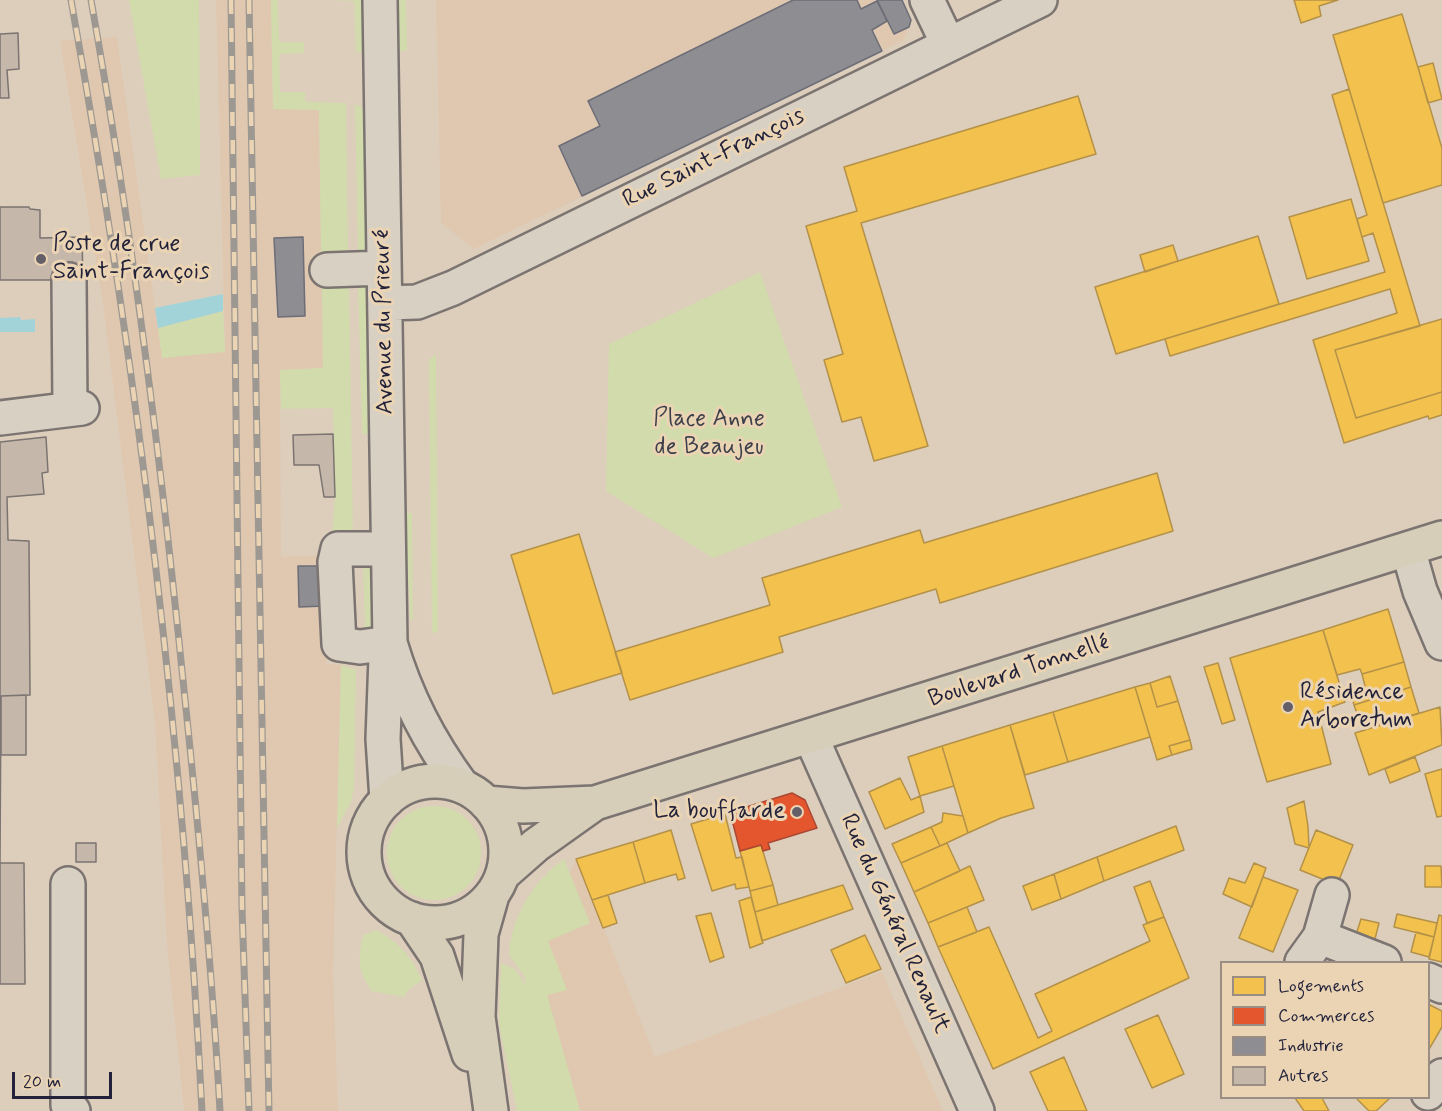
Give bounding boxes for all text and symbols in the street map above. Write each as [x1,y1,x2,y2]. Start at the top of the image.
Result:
street label: Rue Saint-François [618,103,810,215]
street label: Avenue du Prieuré [369,229,401,415]
place label: Poste de crue Saint-François [53,231,210,287]
marker: Poste de crue Saint-François [34,252,48,266]
park label: Place Anne de Beaujeu [653,406,765,462]
street label: Boulevard Tonnellé [925,629,1113,715]
place label: Résidence Arboretum [1300,679,1412,735]
marker: Résidence Arboretum [1281,700,1295,714]
place label: La bouffarde [653,798,785,826]
marker: La bouffarde [790,805,804,819]
street label: Rue du Général Renault [833,810,955,1038]
legend [1220,961,1430,1099]
text: Logements [1278,974,1364,998]
text: Commerces [1278,1004,1374,1028]
text: Industrie [1278,1034,1344,1058]
scale bar [15,1060,116,1098]
text: Autres [1278,1064,1328,1088]
text: 20 m [23,1070,61,1094]

